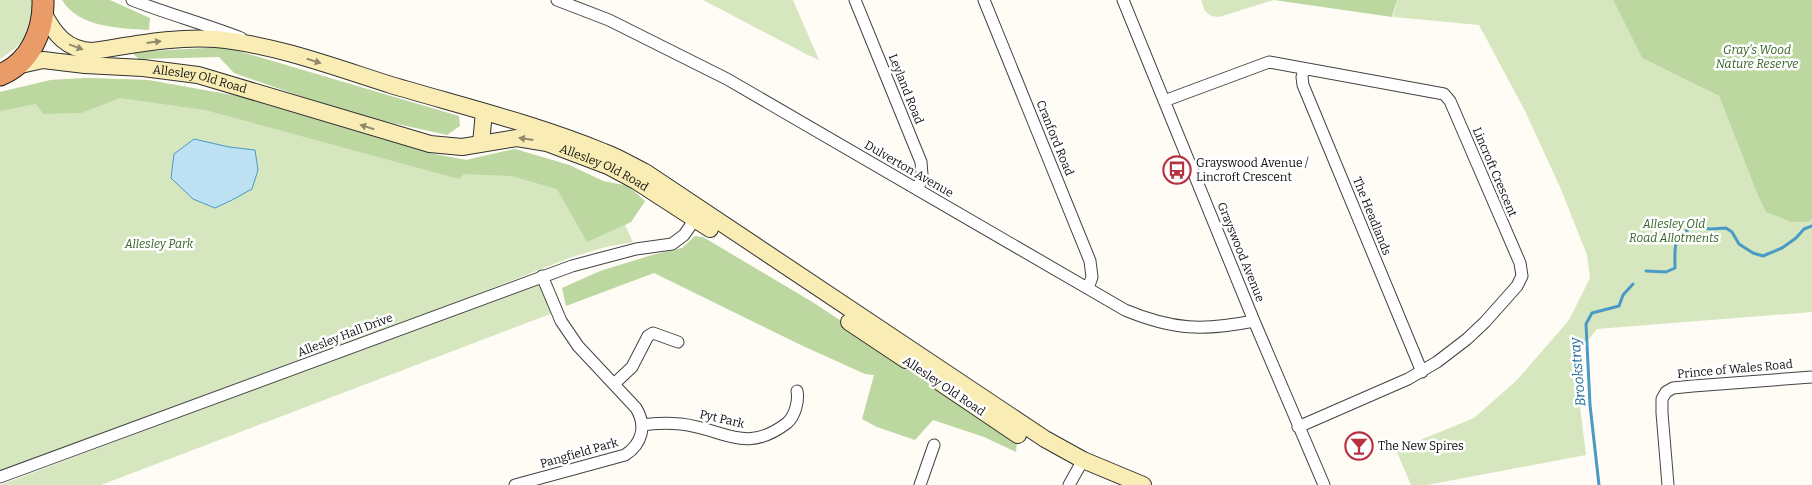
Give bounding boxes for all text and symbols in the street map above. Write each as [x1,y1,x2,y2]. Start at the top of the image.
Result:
one-way arrow [146,37,162,45]
one-way arrow [69,43,84,51]
park label: Gray's Wood Nature Reserve [1716,43,1798,71]
street label: Leyland Road [886,52,926,126]
one-way arrow [306,58,321,66]
street label: Allesley Old Road [152,62,249,96]
street label: Cranford Road [1033,98,1077,178]
one-way arrow [360,122,375,130]
street label: Lincroft Crescent [1470,125,1520,219]
one-way arrow [518,135,534,143]
street label: Dulverton Avenue [862,138,956,200]
street label: Allesley Old Road [558,141,651,194]
bus stop icon: Grayswood Avenue / Lincroft Crescent [1162,155,1192,185]
place label: Grayswood Avenue / Lincroft Crescent [1196,156,1309,184]
street label: The Headlands [1350,175,1394,257]
street label: Grayswood Avenue [1215,200,1267,304]
park label: Allesley Old Road Allotments [1629,217,1719,245]
park label: Allesley Park [124,237,194,251]
street label: Allesley Hall Drive [295,310,395,360]
water label: Brookstray [1566,336,1589,407]
street label: Allesley Old Road [900,353,988,419]
street label: Prince of Wales Road [1677,357,1793,381]
street label: Pyt Park [698,407,746,431]
bar icon: The New Spires [1344,431,1374,461]
street label: Pangfield Park [538,435,620,471]
place label: The New Spires [1378,439,1464,453]

